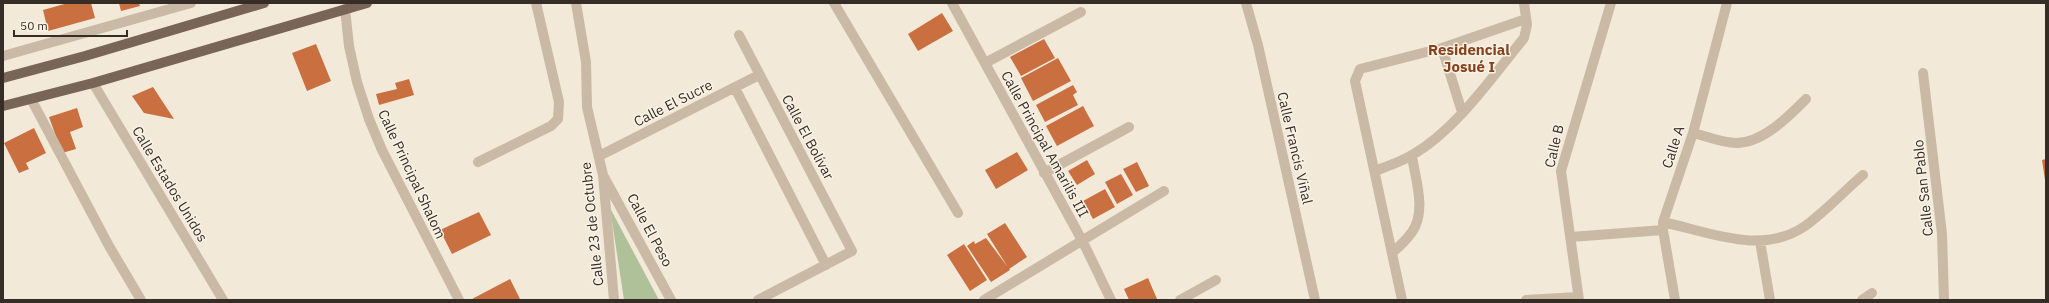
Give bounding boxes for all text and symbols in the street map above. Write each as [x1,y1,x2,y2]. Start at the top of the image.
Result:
scale bar [14,12,127,38]
text: 50 m [20,18,48,33]
district label: Residencial Josué I [1428,40,1510,76]
street label: Calle Principal Amarilis III [997,68,1093,220]
street label: Calle El Sucre [631,75,716,131]
street label: Calle Francis Viñal [1273,90,1317,206]
street label: Calle El Bolívar [778,91,838,183]
street label: Calle Principal Shalom [374,107,450,241]
street label: Calle Estados Unidos [128,123,212,245]
street label: Calle B [1540,123,1568,169]
street label: Calle A [1658,123,1688,171]
street label: Calle San Pablo [1909,139,1937,237]
street label: Calle 23 de Octubre [577,161,607,287]
street label: Calle El Peso [623,190,677,270]

